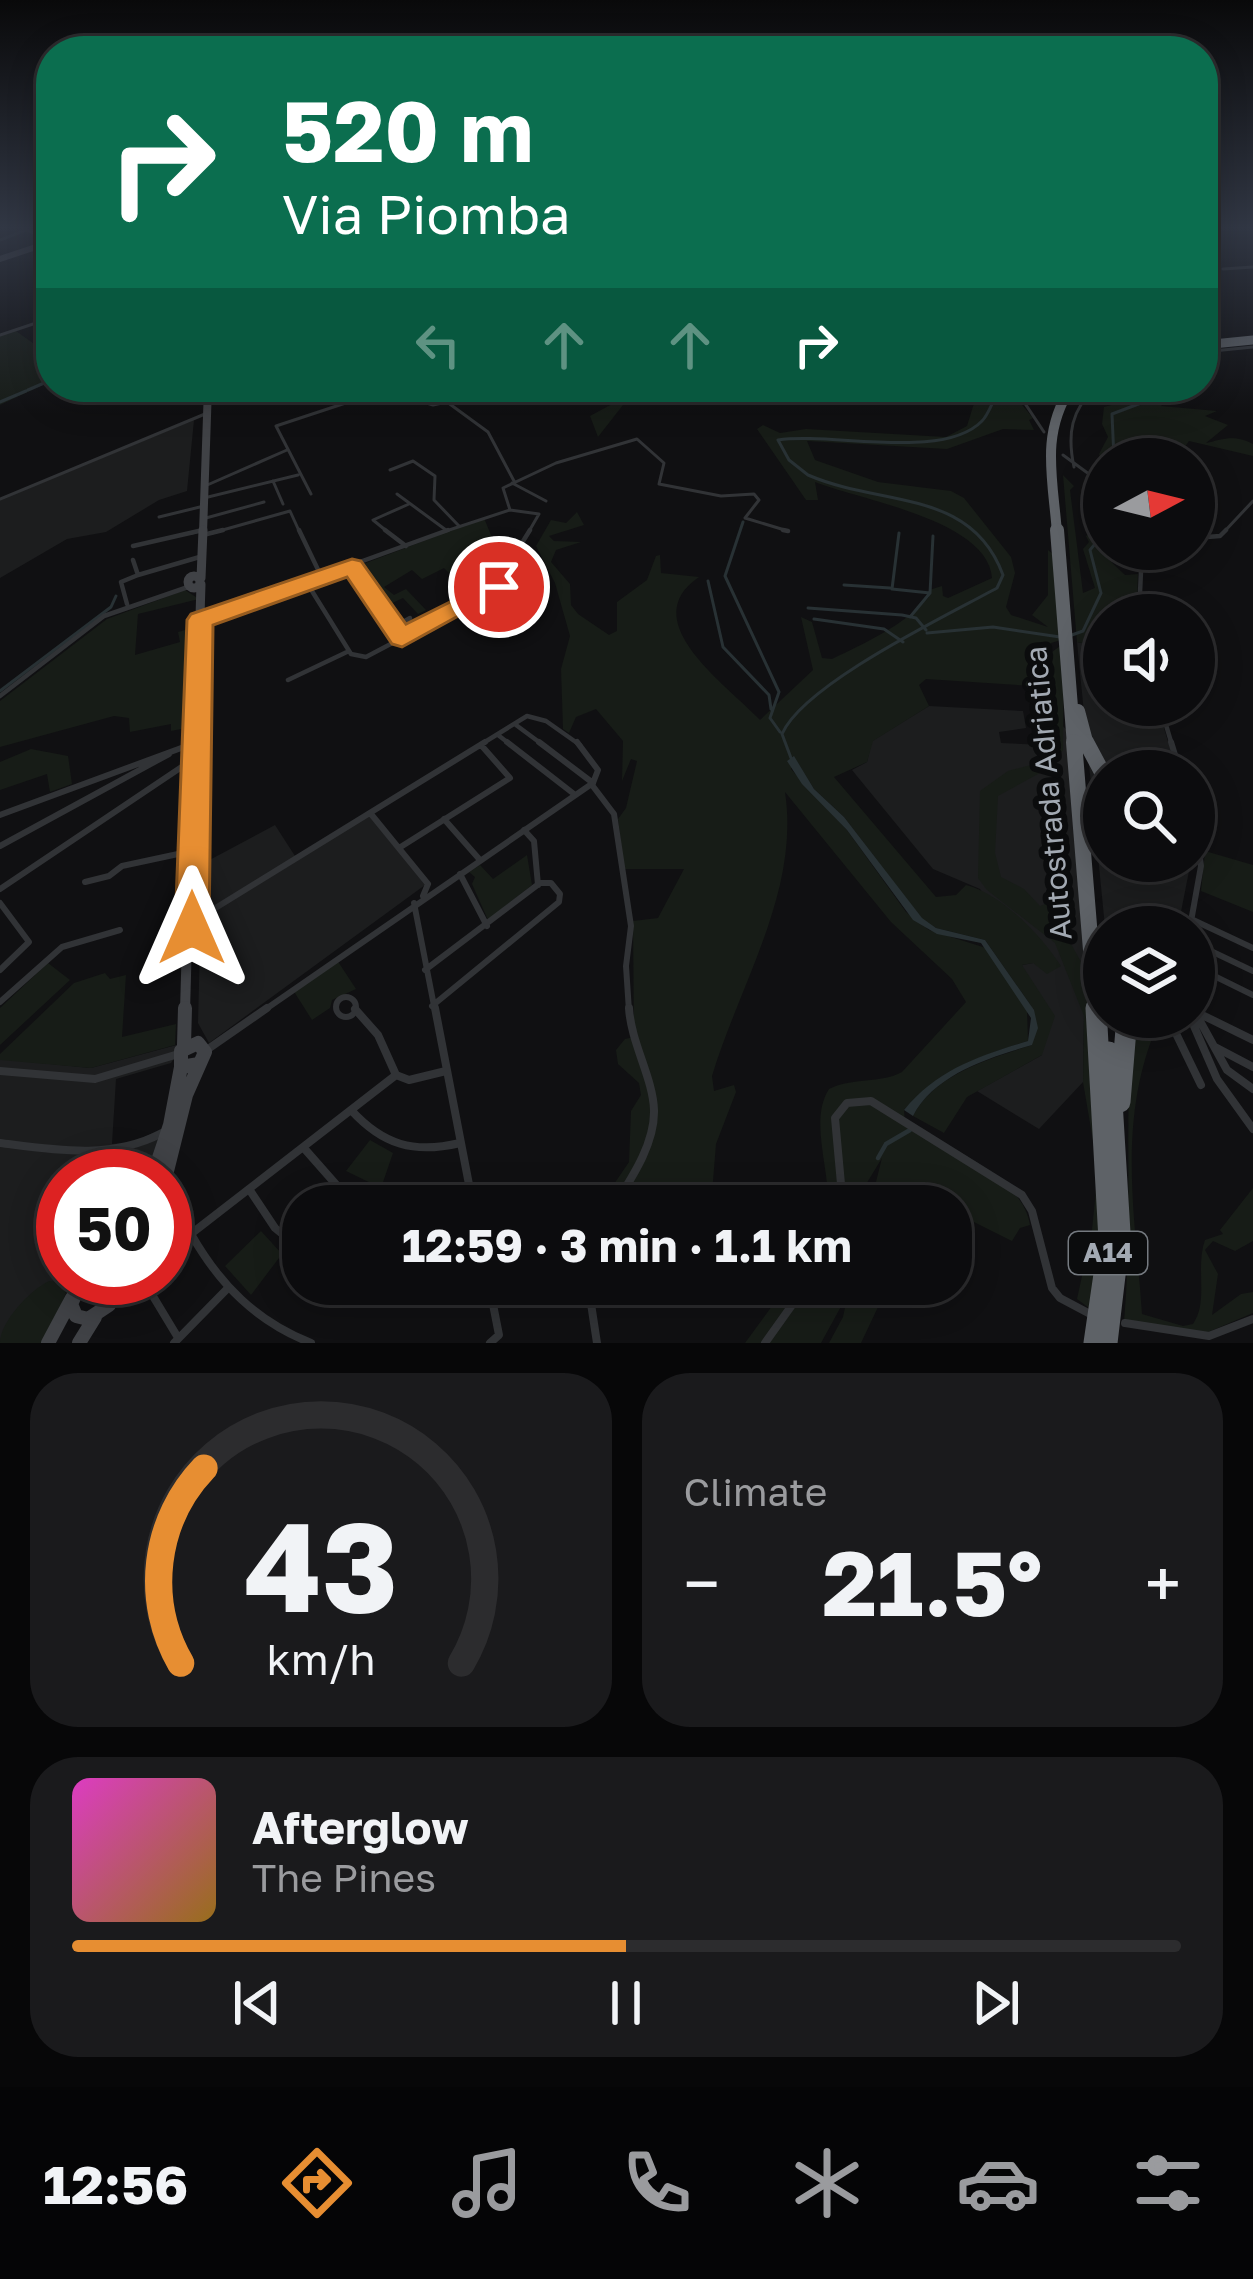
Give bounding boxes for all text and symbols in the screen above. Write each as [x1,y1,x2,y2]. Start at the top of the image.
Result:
text: 520 m [282,80,534,180]
icon: right [84,84,240,240]
text: Via Piomba [282,181,570,246]
icon: left [405,312,471,378]
icon: ahead [531,312,597,378]
icon: ahead [657,312,723,378]
icon: right [783,312,849,378]
north arrow [1083,438,1215,570]
map controls [1083,438,1215,1038]
pin [448,536,550,638]
icon: arrive [466,554,532,620]
button: sound [1083,594,1215,726]
street label: Autostrada Adriatica [1017,645,1079,941]
button: search [1083,750,1215,882]
position arrow [129,865,255,991]
button: layers [1083,906,1215,1038]
speed limit sign: 50 [36,1149,192,1305]
text: 12:59 · 3 min · 1.1 km [402,1218,852,1272]
road number: A14 [1069,1232,1147,1274]
text: Climate [684,1468,827,1515]
text: 43 [244,1490,398,1639]
text: 21.5° [822,1528,1042,1636]
text: − [684,1543,720,1623]
text: + [1145,1543,1181,1623]
text: km/h [266,1633,375,1684]
text: Afterglow [252,1800,469,1854]
text: The Pines [252,1854,436,1901]
icon: previous [224,1970,290,2036]
icon: pause [593,1970,659,2036]
icon: next [963,1970,1029,2036]
icon: directions [275,2141,359,2225]
icon: music [445,2141,529,2225]
icon: phone [615,2141,699,2225]
icon: climate [785,2141,869,2225]
icon: car [956,2141,1040,2225]
icon: filters [1126,2141,1210,2225]
text: 12:56 [43,2151,188,2216]

